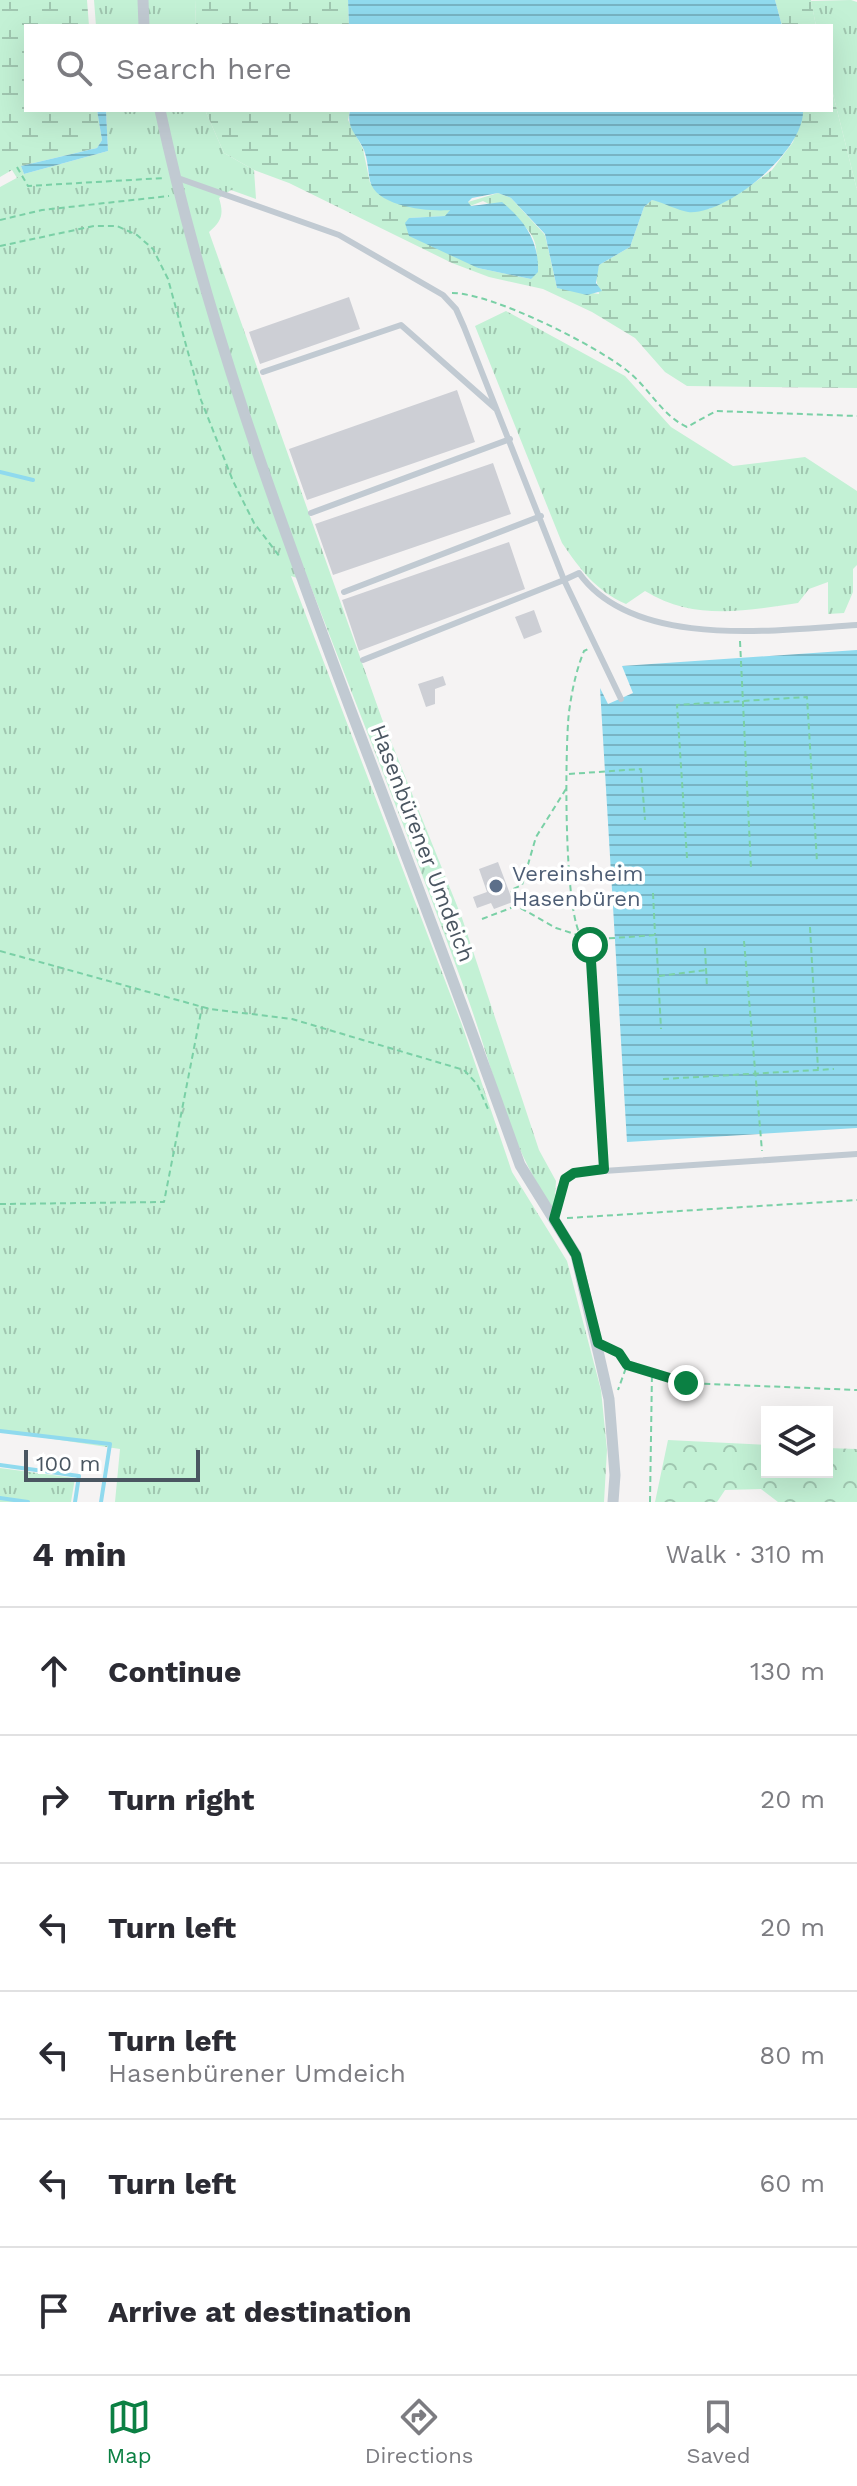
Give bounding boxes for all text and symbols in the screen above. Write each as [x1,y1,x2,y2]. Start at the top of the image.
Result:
search box [24,24,833,112]
icon: search [52,46,96,90]
text: Search here [116,51,292,86]
street label: Hasenbürener Umdeich [366,721,479,965]
place label: Vereinsheim Hasenbüren [512,861,643,911]
marker: Vereinsheim Hasenbüren [487,877,505,895]
route start [572,927,608,963]
route end [668,1365,704,1401]
map controls [761,1406,833,1478]
button: layers [761,1406,833,1478]
scale bar [24,1446,200,1482]
text: 100 m [36,1451,100,1476]
text: 4 min [32,1534,127,1574]
text: Walk · 310 m [665,1539,825,1569]
icon: ahead [32,1649,76,1693]
text: Continue [108,1654,241,1689]
text: 130 m [750,1656,825,1686]
icon: right [32,1777,76,1821]
text: Turn right [108,1782,254,1817]
text: 20 m [760,1784,825,1814]
icon: left [32,1905,76,1949]
text: Turn left [108,1910,236,1945]
text: 20 m [760,1912,825,1942]
text: Turn left [108,2023,236,2058]
icon: left [32,2033,76,2077]
text: 80 m [759,2040,825,2070]
text: Hasenbürener Umdeich [108,2058,406,2088]
icon: left [32,2161,76,2205]
text: Turn left [108,2166,236,2201]
text: 60 m [759,2168,825,2198]
icon: arrive [32,2289,76,2333]
text: Arrive at destination [108,2294,412,2329]
tab: Map [107,2395,151,2468]
tab: Directions [365,2395,473,2468]
tab: Saved [687,2395,750,2468]

